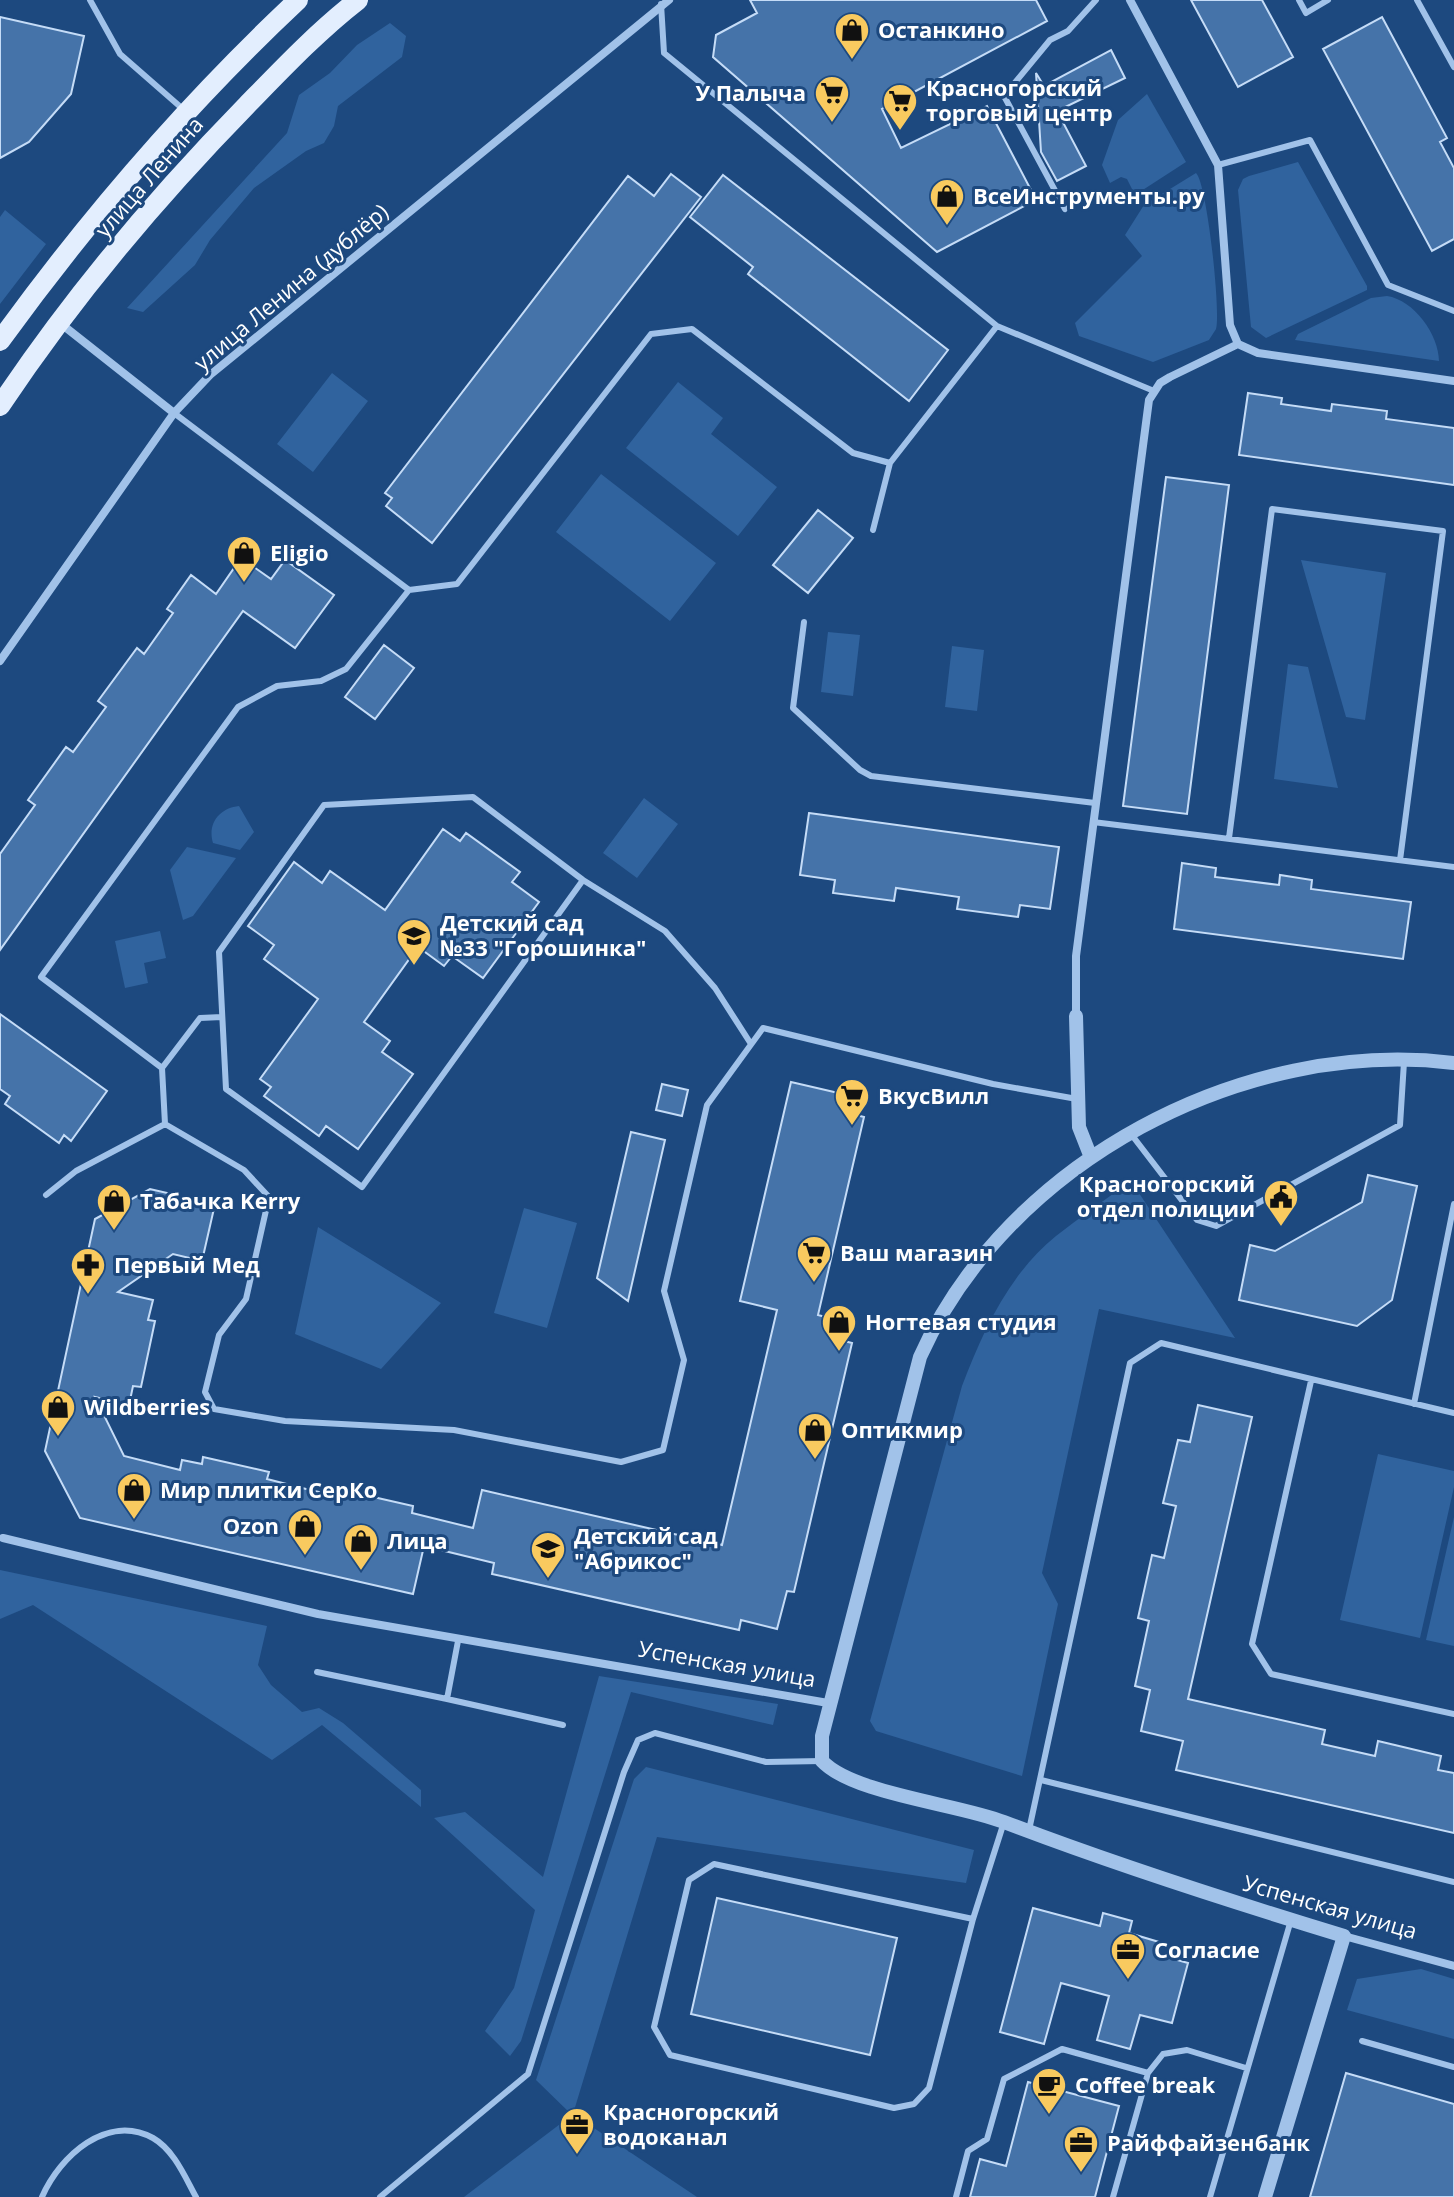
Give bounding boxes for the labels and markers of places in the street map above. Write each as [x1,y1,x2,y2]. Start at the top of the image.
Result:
shop icon: Останкино [833,11,871,61]
place label: Останкино [878,14,1005,44]
place label: Красногорский торговый центр [926,72,1113,127]
supermarket icon: У Палыча [813,74,851,124]
place label: У Палыча [695,77,806,107]
supermarket icon: Красногорский торговый центр [881,82,919,132]
shop icon: ВсеИнструменты.ру [928,177,966,227]
place label: ВсеИнструменты.ру [973,180,1205,210]
shop icon: Eligio [225,534,263,584]
place label: Eligio [270,537,329,567]
place label: Детский сад №33 "Горошинка" [440,907,646,962]
school or university icon: Детский сад №33 "Горошинка" [395,917,433,967]
supermarket icon: ВкусВилл [833,1077,871,1127]
place label: ВкусВилл [878,1080,989,1110]
place label: Красногорский отдел полиции [1077,1168,1255,1223]
public building icon: Красногорский отдел полиции [1262,1178,1300,1228]
shop icon: Табачка Kerry [95,1182,133,1232]
place label: Табачка Kerry [140,1185,301,1215]
supermarket icon: Ваш магазин [795,1234,833,1284]
place label: Ваш магазин [840,1237,993,1267]
pharmacy icon: Первый Мед [69,1246,107,1296]
place label: Первый Мед [114,1249,260,1279]
shop icon: Ногтевая студия [820,1303,858,1353]
place label: Ногтевая студия [865,1306,1057,1336]
shop icon: Wildberries [39,1388,77,1438]
place label: Wildberries [84,1391,210,1421]
shop icon: Оптикмир [796,1411,834,1461]
place label: Оптикмир [841,1414,963,1444]
shop icon: Мир плитки СерКо [115,1471,153,1521]
place label: Мир плитки СерКо [160,1474,377,1504]
shop icon: Ozon [286,1507,324,1557]
place label: Ozon [223,1510,279,1540]
place label: Детский сад "Абрикос" [574,1520,718,1575]
shop icon: Лица [342,1522,380,1572]
place label: Лица [387,1525,448,1555]
school or university icon: Детский сад "Абрикос" [529,1530,567,1580]
office icon: Согласие [1109,1931,1147,1981]
place label: Согласие [1154,1934,1260,1964]
cafe icon: Coffee break [1030,2066,1068,2116]
place label: Coffee break [1075,2069,1216,2099]
place label: Красногорский водоканал [603,2096,779,2151]
office icon: Красногорский водоканал [558,2106,596,2156]
office icon: Райффайзенбанк [1062,2124,1100,2174]
place label: Райффайзенбанк [1107,2127,1310,2157]

